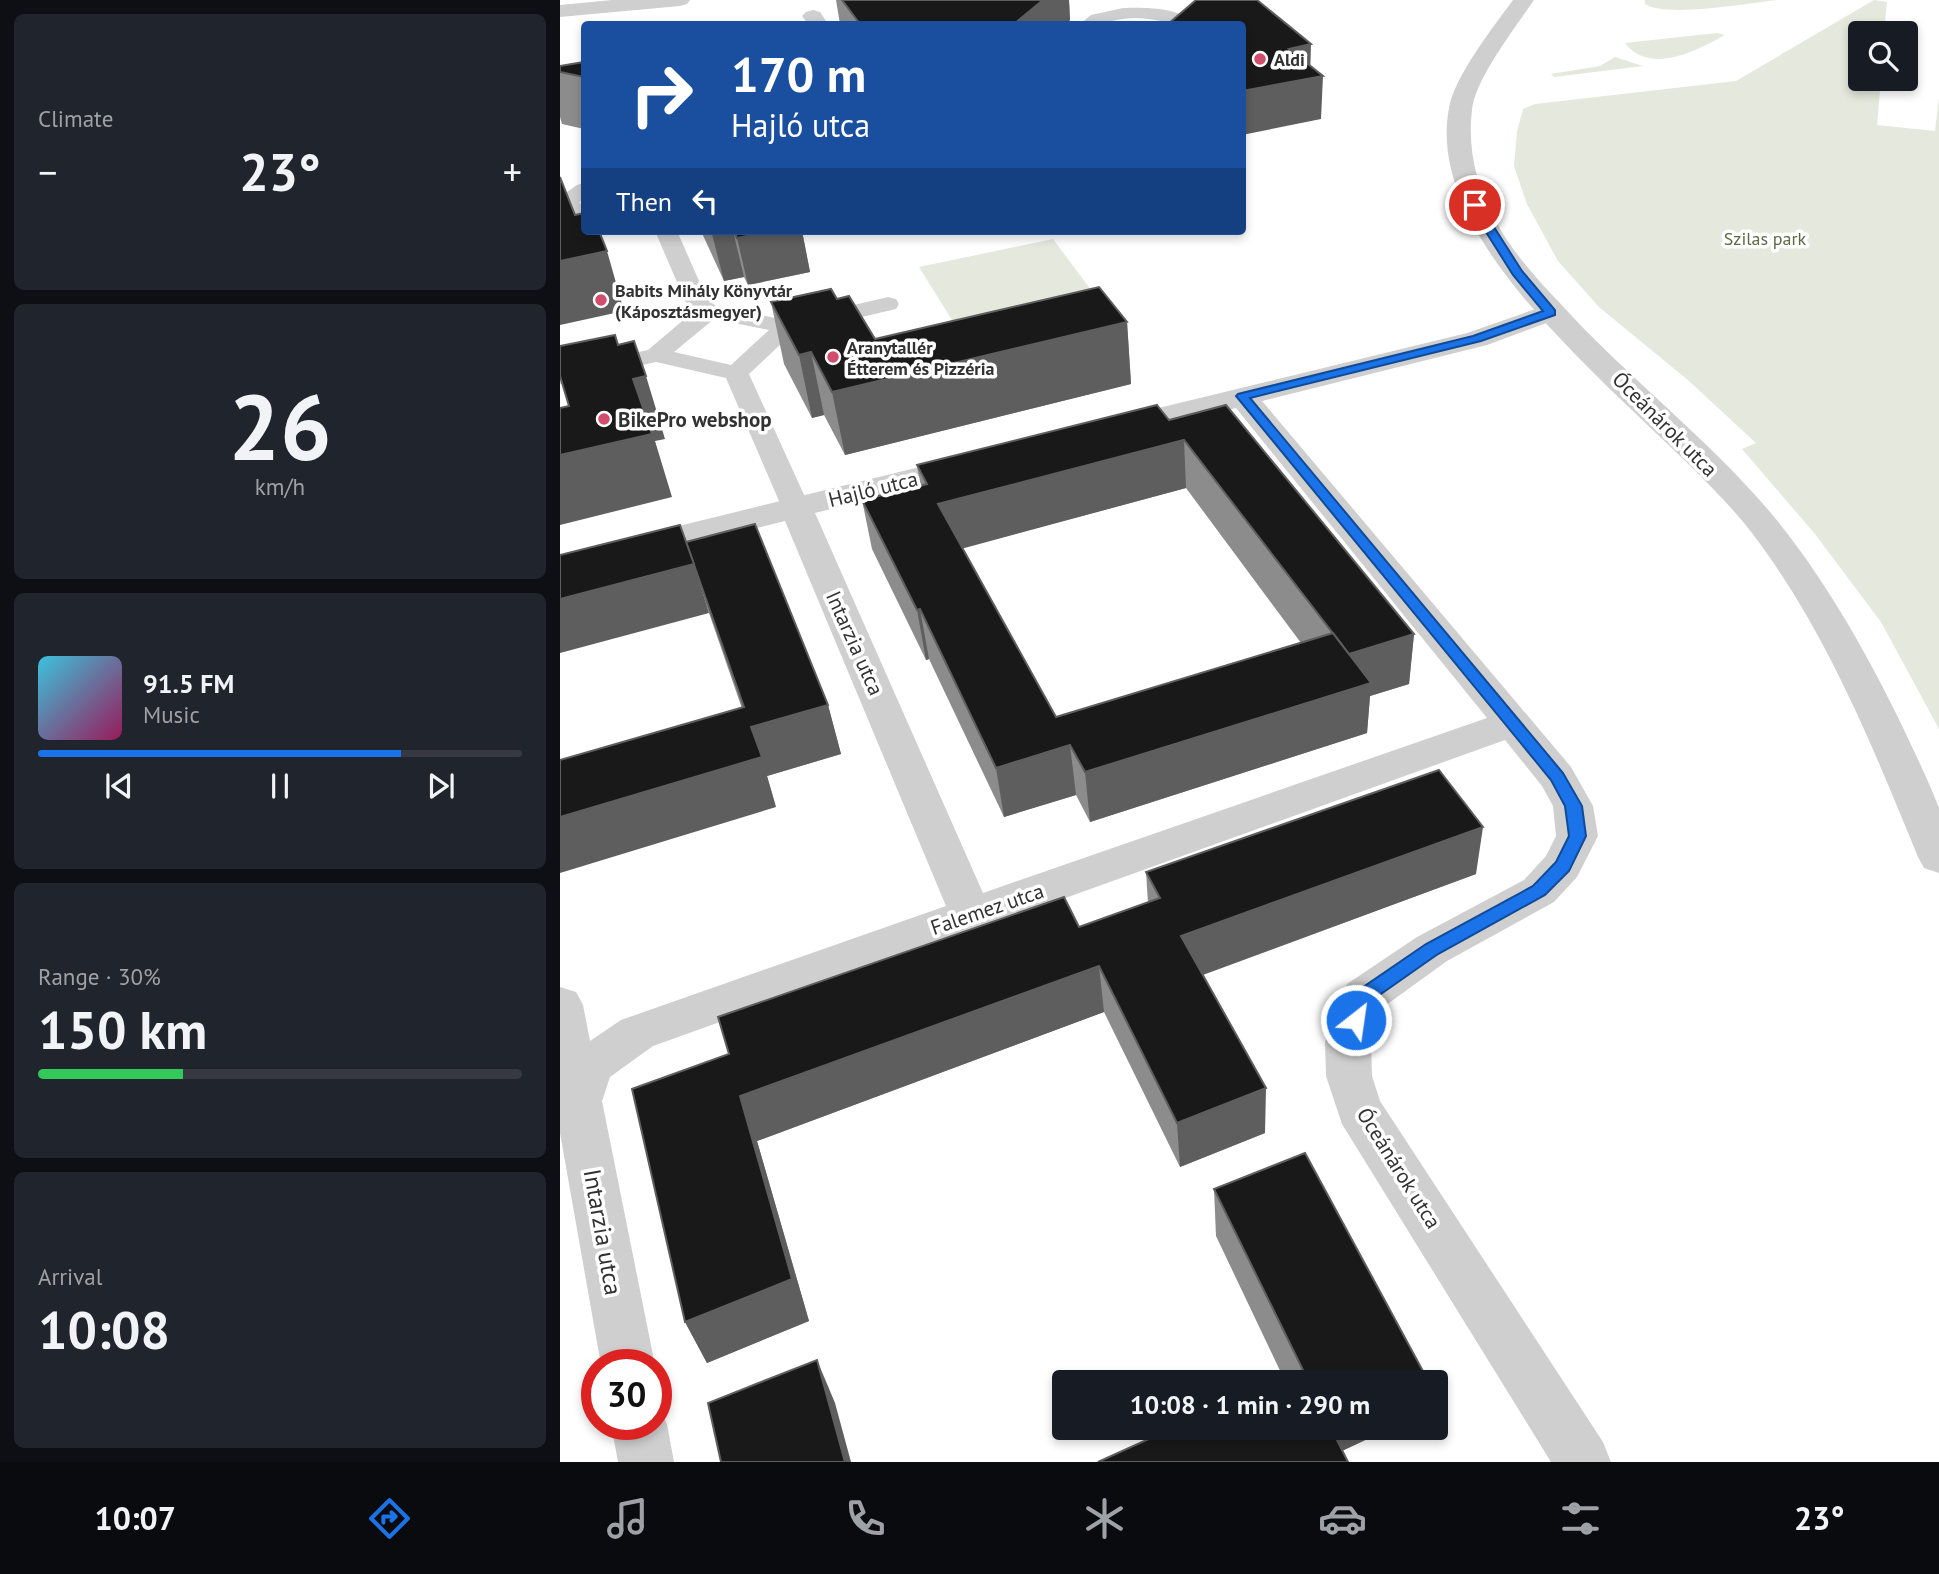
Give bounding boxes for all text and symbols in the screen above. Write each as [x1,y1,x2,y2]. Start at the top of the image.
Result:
map controls [1848,21,1918,91]
button: search [1848,21,1918,91]
text: 170 m [731,42,866,106]
place label: Aldi [1274,48,1305,71]
icon: right [616,49,707,140]
marker: Aldi [1252,51,1268,67]
text: Climate [38,104,113,133]
text: Hajló utca [731,104,870,146]
text: 23° [239,138,321,205]
text: − [38,147,57,196]
text: + [503,147,522,196]
pin [1445,175,1505,235]
icon: left [686,182,724,220]
text: Then [616,185,672,218]
icon: arrive [1456,186,1494,224]
park label: Szilas park [1724,227,1807,250]
place label: Babits Mihály Könyvtár (Káposztásmegyer) [615,279,793,323]
marker: Babits Mihály Könyvtár (Káposztásmegyer) [593,292,609,308]
place label: Aranytallér Étterem és Pizzéria [847,336,994,380]
marker: Aranytallér Étterem és Pizzéria [825,349,841,365]
street label: Óceánárok utca [1607,366,1723,482]
text: 26 [228,367,332,485]
place label: BikePro webshop [618,406,772,433]
marker: BikePro webshop [596,411,612,427]
street label: Hajló utca [825,465,921,513]
text: km/h [255,472,305,501]
street label: Intarzia utca [820,587,890,699]
text: 91.5 FM [143,667,234,700]
text: Music [143,700,200,729]
icon: previous [100,767,138,805]
icon: pause [261,767,299,805]
icon: next [422,767,460,805]
street label: Falemez utca [927,877,1047,941]
text: Range · 30% [38,962,161,991]
position arrow [1319,983,1393,1057]
text: 150 km [38,996,207,1063]
street label: Óceánárok utca [1351,1102,1447,1234]
street label: Intarzia utca [577,1167,629,1297]
text: Arrival [38,1262,102,1291]
text: 10:08 [38,1296,170,1363]
speed limit sign: 30 [581,1349,672,1440]
text: 10:08 · 1 min · 290 m [1130,1388,1370,1421]
icon: directions [365,1494,414,1543]
icon: music [603,1494,652,1543]
icon: phone [841,1494,890,1543]
icon: climate [1080,1494,1129,1543]
icon: car [1318,1494,1367,1543]
icon: filters [1556,1494,1605,1543]
text: 10:07 [95,1497,176,1539]
text: 23° [1794,1497,1844,1539]

